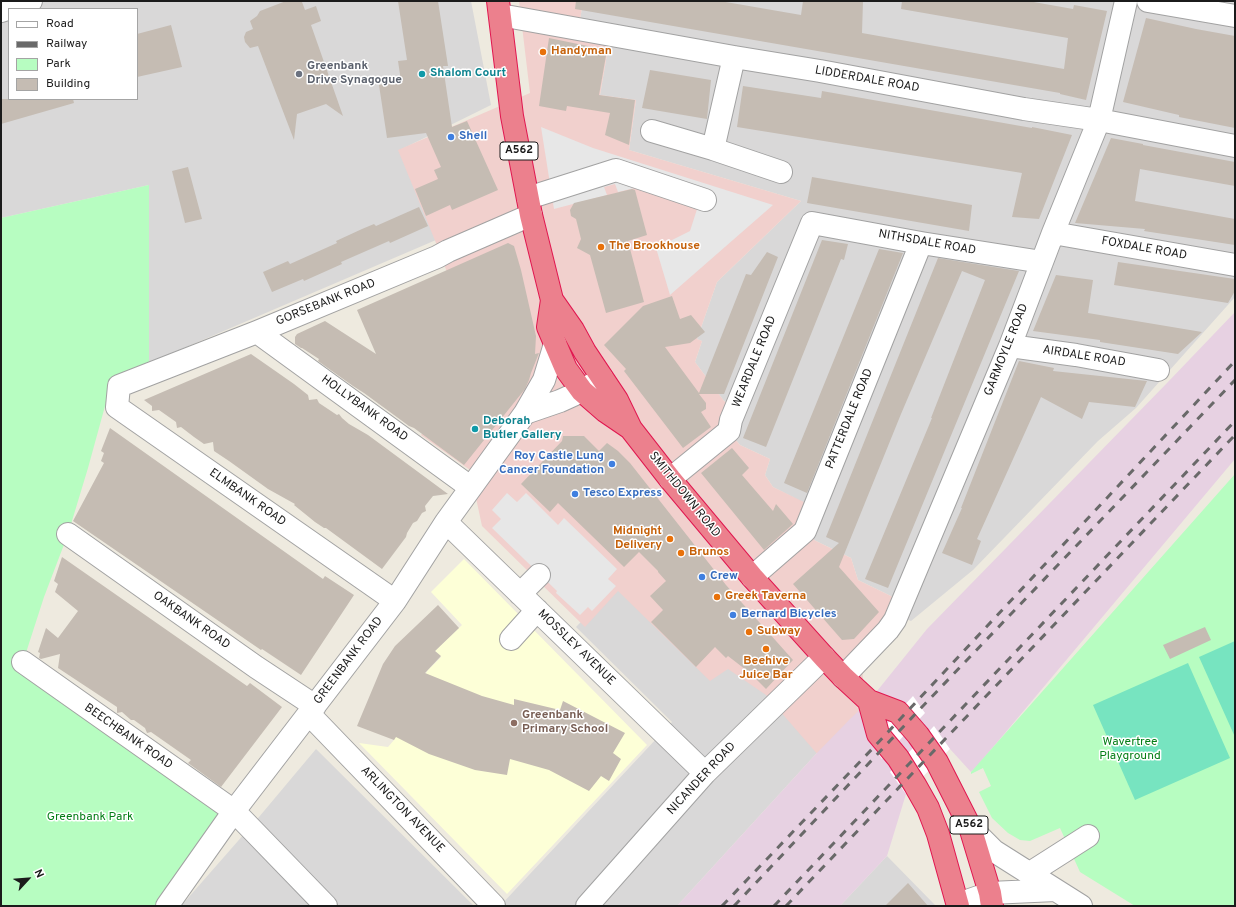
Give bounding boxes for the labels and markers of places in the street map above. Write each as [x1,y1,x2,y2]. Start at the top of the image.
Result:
place label: Handyman [551,45,612,59]
marker: Handyman [538,47,548,57]
place label: Greenbank Drive Synagogue [307,60,402,88]
place label: Shalom Court [430,67,506,81]
marker: Greenbank Drive Synagogue [294,69,304,79]
marker: Shalom Court [417,69,427,79]
place label: Shell [459,130,487,144]
marker: Shell [446,132,456,142]
place label: The Brookhouse [609,240,700,254]
marker: The Brookhouse [596,242,606,252]
place label: Deborah Butler Gallery [483,415,562,443]
marker: Deborah Butler Gallery [470,424,480,434]
place label: Roy Castle Lung Cancer Foundation [499,450,604,478]
marker: Roy Castle Lung Cancer Foundation [607,459,617,469]
place label: Tesco Express [583,487,662,501]
marker: Tesco Express [570,489,580,499]
place label: Midnight Delivery [613,525,662,553]
marker: Midnight Delivery [665,534,675,544]
place label: Brunos [689,546,729,560]
marker: Brunos [676,548,686,558]
place label: Crew [710,570,738,584]
marker: Crew [697,572,707,582]
place label: Greek Taverna [725,590,806,604]
marker: Greek Taverna [712,592,722,602]
place label: Bernard Bicycles [741,608,837,622]
marker: Bernard Bicycles [728,610,738,620]
place label: Subway [757,625,801,639]
marker: Subway [744,627,754,637]
marker: Beehive Juice Bar [761,644,771,654]
place label: Beehive Juice Bar [739,655,793,683]
place label: Greenbank Primary School [522,709,608,737]
marker: Greenbank Primary School [509,718,519,728]

